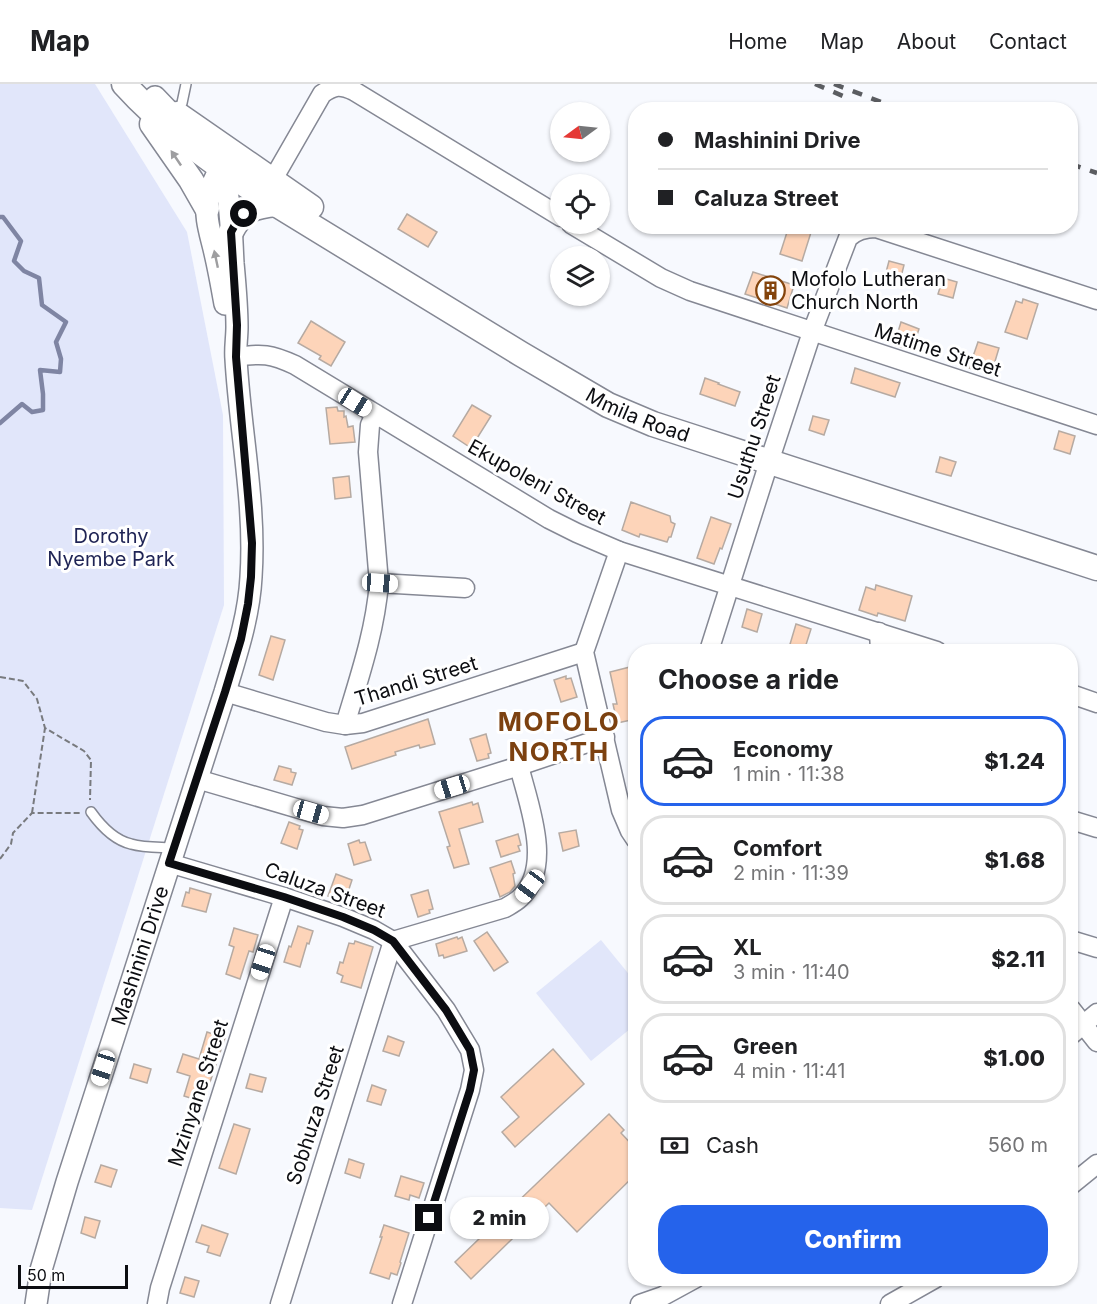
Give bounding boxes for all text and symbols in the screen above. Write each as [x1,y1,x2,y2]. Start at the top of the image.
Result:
text: Map [30,24,90,58]
text: Home [728,29,787,54]
text: Map [820,29,864,54]
text: About [897,29,956,54]
text: Contact [989,29,1067,54]
north arrow [550,102,610,162]
map controls [550,102,610,306]
text: Mashinini Drive [694,127,861,153]
one-way arrow [170,151,182,167]
button: locate [550,174,610,234]
text: Caluza Street [694,185,838,211]
route start [230,200,257,227]
button: layers [550,246,610,306]
one-way arrow [211,249,220,268]
place label: Mofolo Lutheran Church North [791,267,946,314]
building icon: Mofolo Lutheran Church North [754,274,786,306]
street label: Matime Street [872,318,1005,382]
street label: Usuthu Street [723,371,786,502]
street label: Mmila Road [582,383,693,447]
car [335,385,375,419]
street label: Ekupoleni Street [464,434,611,530]
park label: Dorothy Nyembe Park [47,524,175,571]
car [361,573,399,593]
street label: Thandi Street [352,651,481,711]
text: Choose a ride [658,663,839,696]
district label: MOFOLO NORTH [498,706,620,767]
icon: car [661,734,715,788]
text: Economy [733,736,833,762]
text: $1.24 [984,748,1045,774]
text: 1 min · 11:38 [733,762,845,786]
car [432,773,472,801]
car [291,798,331,826]
icon: car [661,833,715,887]
text: Comfort [733,835,822,861]
text: $1.68 [985,847,1045,873]
street label: Caluza Street [261,857,389,923]
text: 2 min · 11:39 [733,861,849,885]
car [512,866,548,906]
street label: Mashinini Drive [106,883,174,1028]
icon: car [661,932,715,986]
text: XL [733,934,762,960]
car [249,942,277,982]
text: $2.11 [991,946,1045,972]
text: 3 min · 11:40 [733,960,850,984]
street label: Mzinyane Street [163,1016,233,1170]
icon: car [661,1031,715,1085]
text: Green [733,1033,798,1059]
street label: Sobhuza Street [281,1042,349,1188]
text: $1.00 [983,1045,1045,1071]
car [89,1048,117,1088]
text: 4 min · 11:41 [733,1059,845,1083]
icon: cash [658,1129,691,1162]
text: Cash [706,1132,759,1158]
text: 560 m [988,1133,1048,1157]
callout: 2 min [450,1197,549,1239]
route end [415,1204,442,1231]
button: Confirm [658,1205,1048,1274]
text: 2 min [472,1206,527,1230]
scale bar [18,1262,128,1290]
text: 50 m [27,1265,65,1285]

